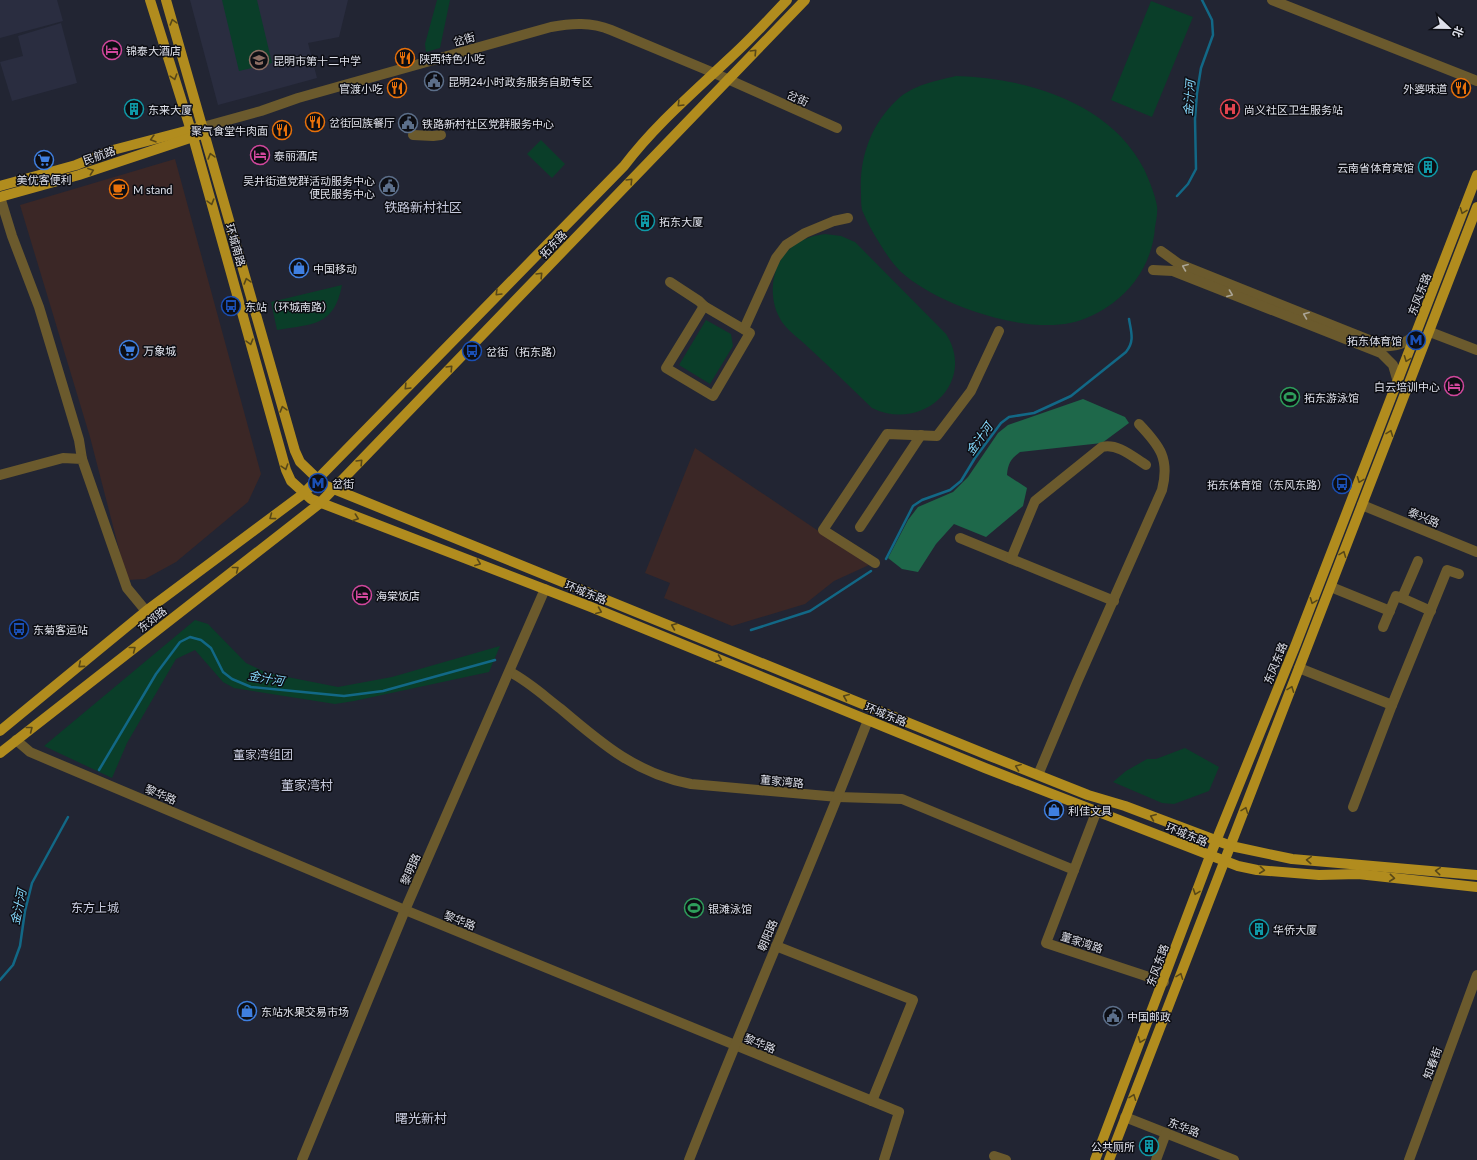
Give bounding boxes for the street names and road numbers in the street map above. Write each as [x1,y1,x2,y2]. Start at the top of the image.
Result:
street label: 岔街 [452,30,476,48]
street label: 岔街 [785,88,811,108]
street label: 民航路 [81,143,117,167]
street label: 环城南路 [224,222,248,268]
street label: 拓东路 [537,228,569,260]
street label: 东风东路 [1405,271,1433,317]
street label: 泰兴路 [1406,505,1442,529]
street label: 环城东路 [563,578,609,606]
street label: 东郊路 [135,604,169,634]
street label: 东风东路 [1261,640,1289,686]
street label: 环城东路 [863,700,909,728]
street label: 董家湾路 [760,773,804,789]
street label: 黎华路 [143,782,179,806]
street label: 环城东路 [1164,820,1210,848]
street label: 黎明路 [397,851,423,887]
street label: 黎华路 [442,908,478,932]
street label: 朝阳路 [755,917,779,953]
street label: 董家湾路 [1059,929,1105,955]
street label: 东风东路 [1143,942,1171,988]
street label: 黎华路 [742,1031,778,1055]
street label: 知春街 [1420,1045,1444,1081]
street label: 东华路 [1166,1115,1202,1139]

